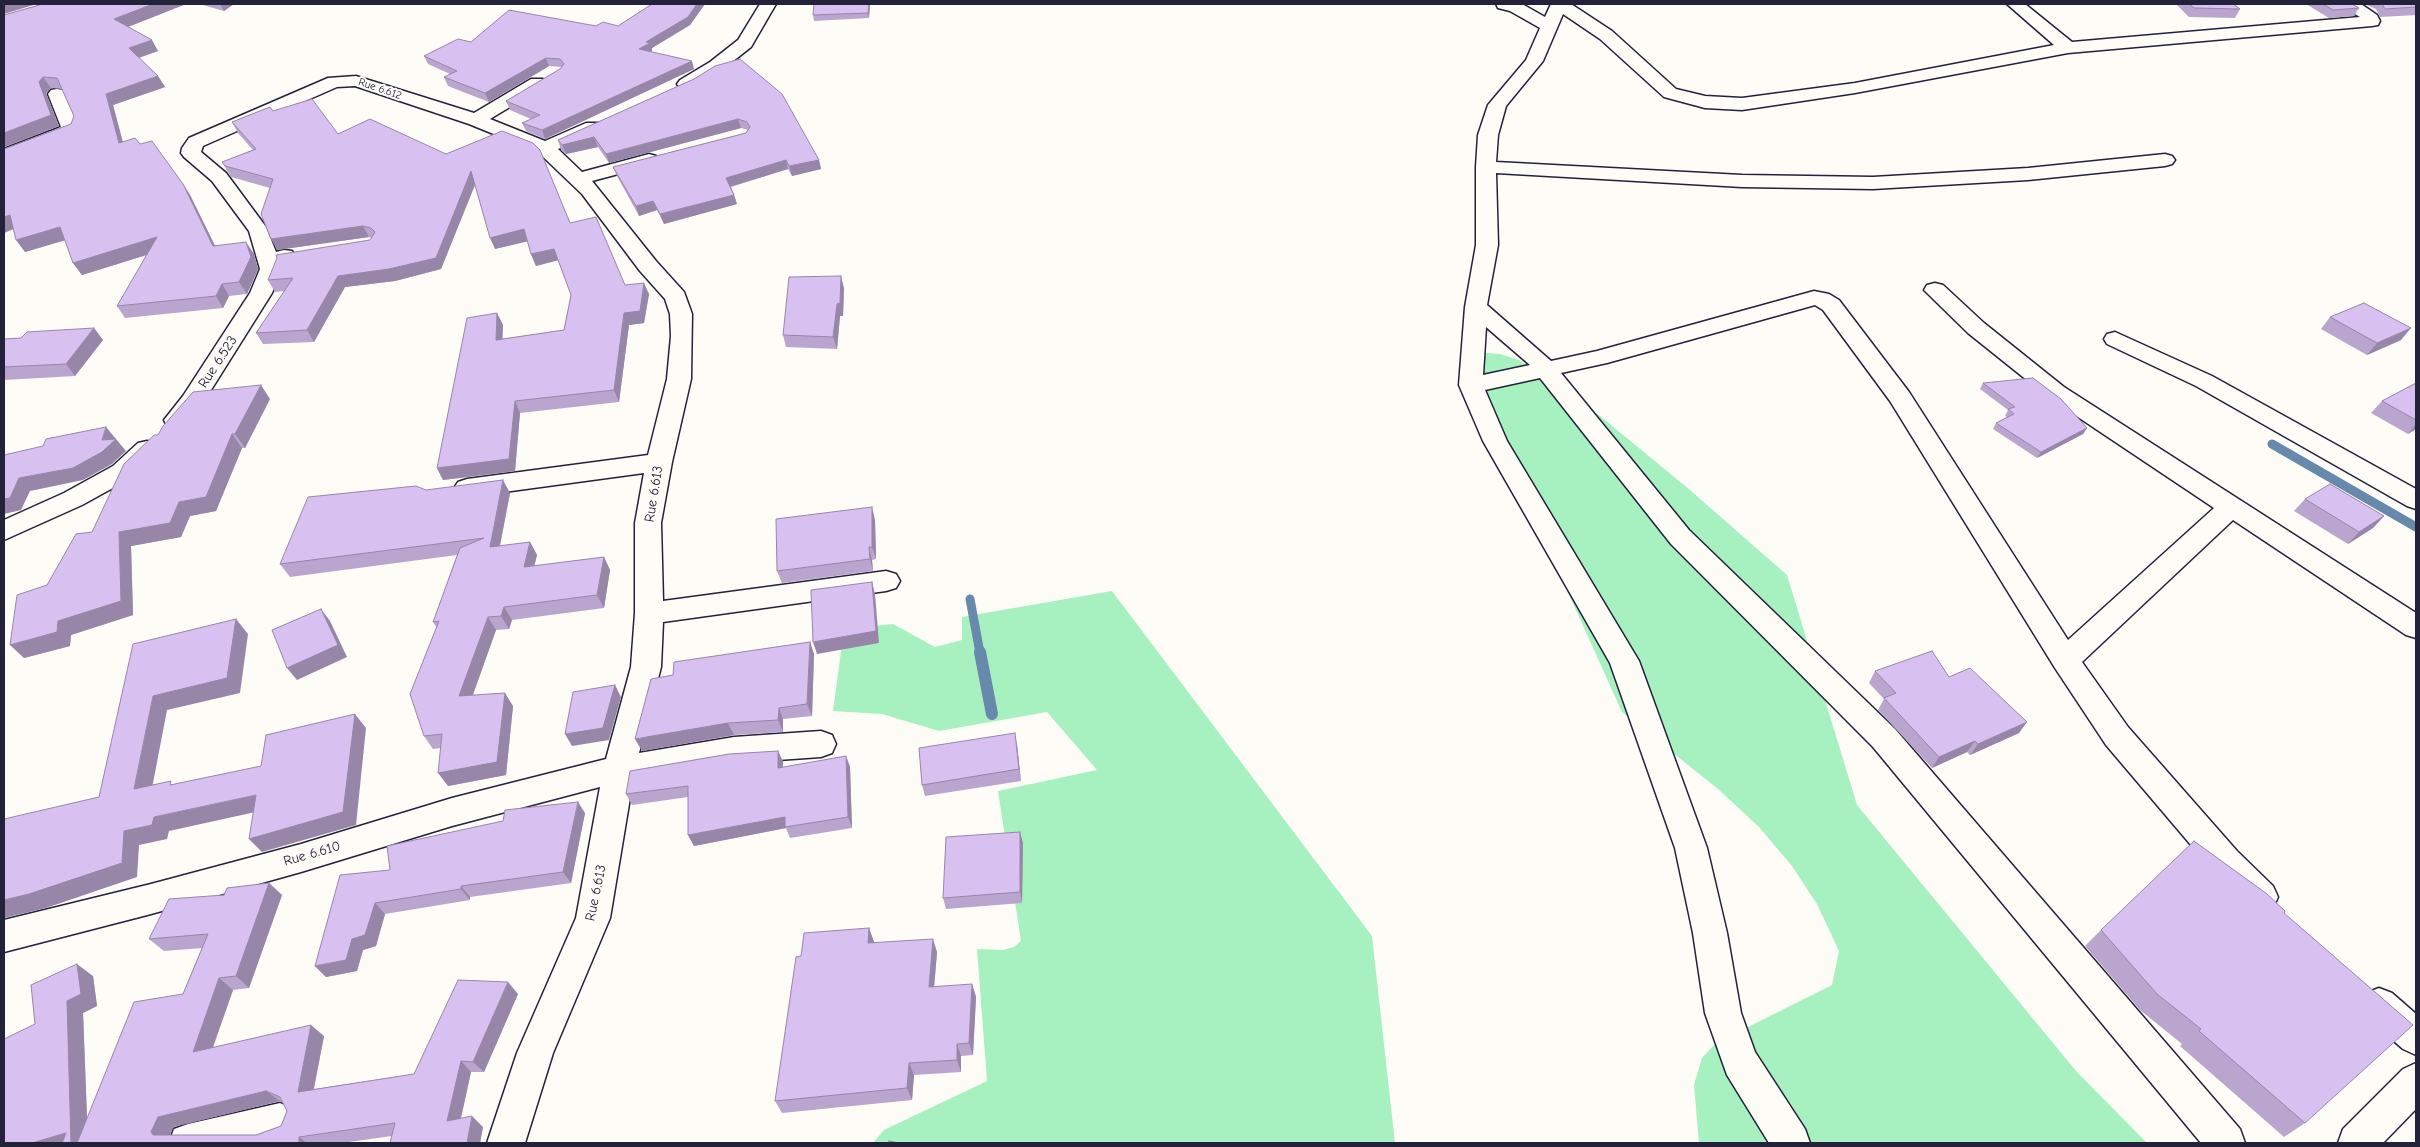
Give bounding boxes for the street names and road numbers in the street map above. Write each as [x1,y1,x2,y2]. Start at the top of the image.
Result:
street label: Rue 6.612 [357,75,403,103]
street label: Rue 6.523 [195,333,241,391]
street label: Rue 6.613 [641,464,667,524]
street label: Rue 6.610 [282,838,342,870]
street label: Rue 6.613 [582,863,610,923]

